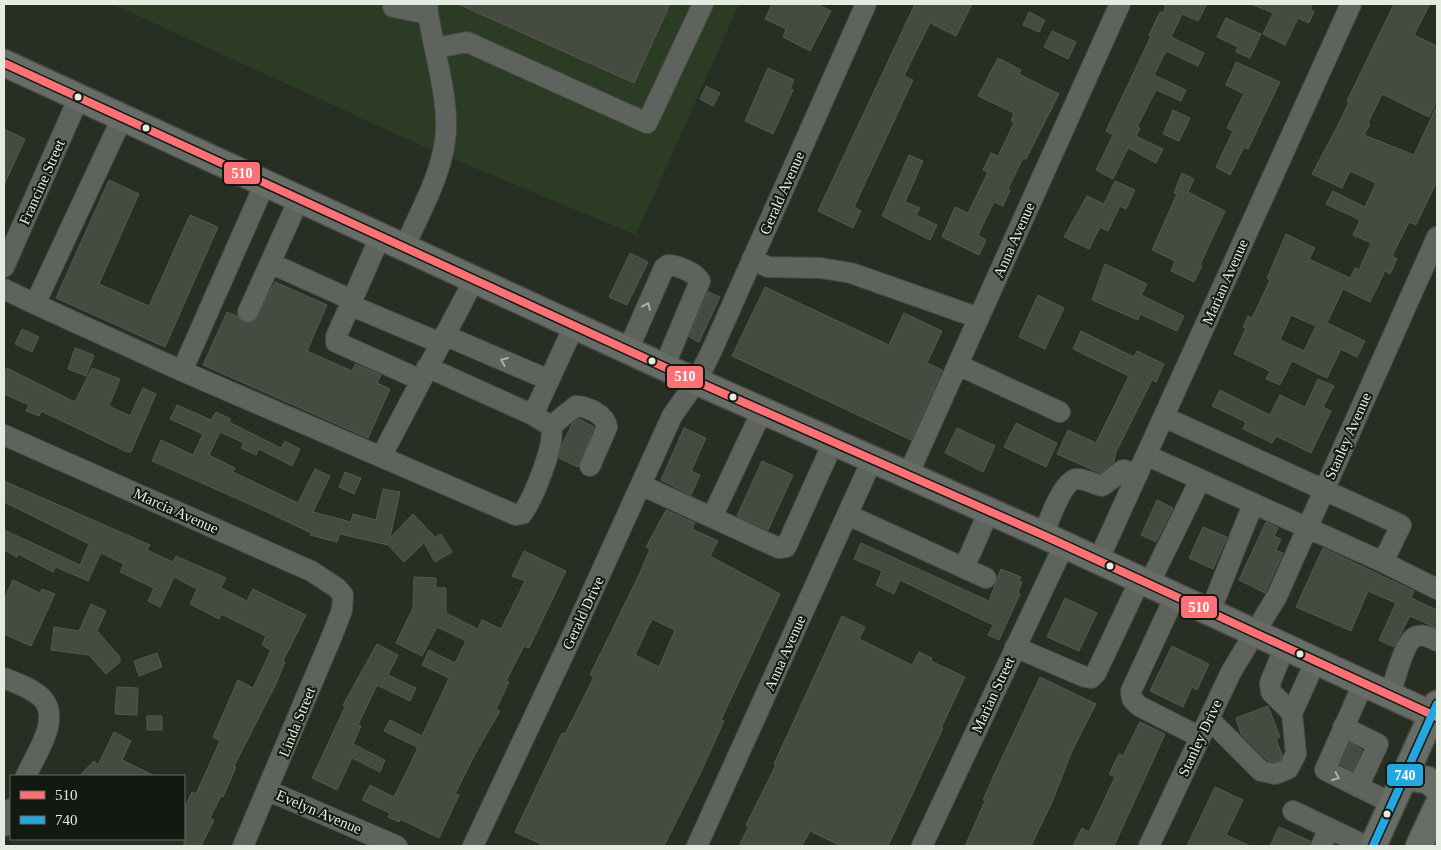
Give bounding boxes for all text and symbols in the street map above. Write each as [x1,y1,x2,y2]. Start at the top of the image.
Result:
unlabelled marker [73,92,83,102]
unlabelled marker [141,123,151,133]
street label: Francine Street [16,136,68,227]
street label: Gerald Avenue [757,149,808,237]
line badge: 510 [223,161,261,185]
text: 510 [232,166,253,181]
street label: Anna Avenue [990,199,1038,280]
street label: Marian Avenue [1199,237,1251,327]
one-way arrow [641,302,652,311]
unlabelled marker [647,356,657,366]
one-way arrow [500,357,509,367]
line badge: 510 [666,365,704,389]
text: 510 [675,369,696,384]
street label: Stanley Avenue [1322,390,1374,482]
unlabelled marker [728,392,738,402]
street label: Marcia Avenue [131,485,221,537]
unlabelled marker [1105,561,1115,571]
street label: Gerald Drive [559,574,607,652]
line badge: 510 [1180,595,1218,619]
text: 510 [1189,600,1210,615]
street label: Anna Avenue [761,612,809,693]
unlabelled marker [1295,649,1305,659]
street label: Marian Street [968,654,1018,736]
street label: Linda Street [276,684,319,759]
street label: Stanley Drive [1175,697,1225,779]
line badge: 740 [1386,763,1424,787]
text: 740 [1395,768,1416,783]
one-way arrow [1330,771,1339,781]
legend [10,775,185,840]
text: 510 [55,787,78,803]
street label: Evelyn Avenue [274,787,364,837]
unlabelled marker [1382,809,1392,819]
text: 740 [55,812,78,828]

